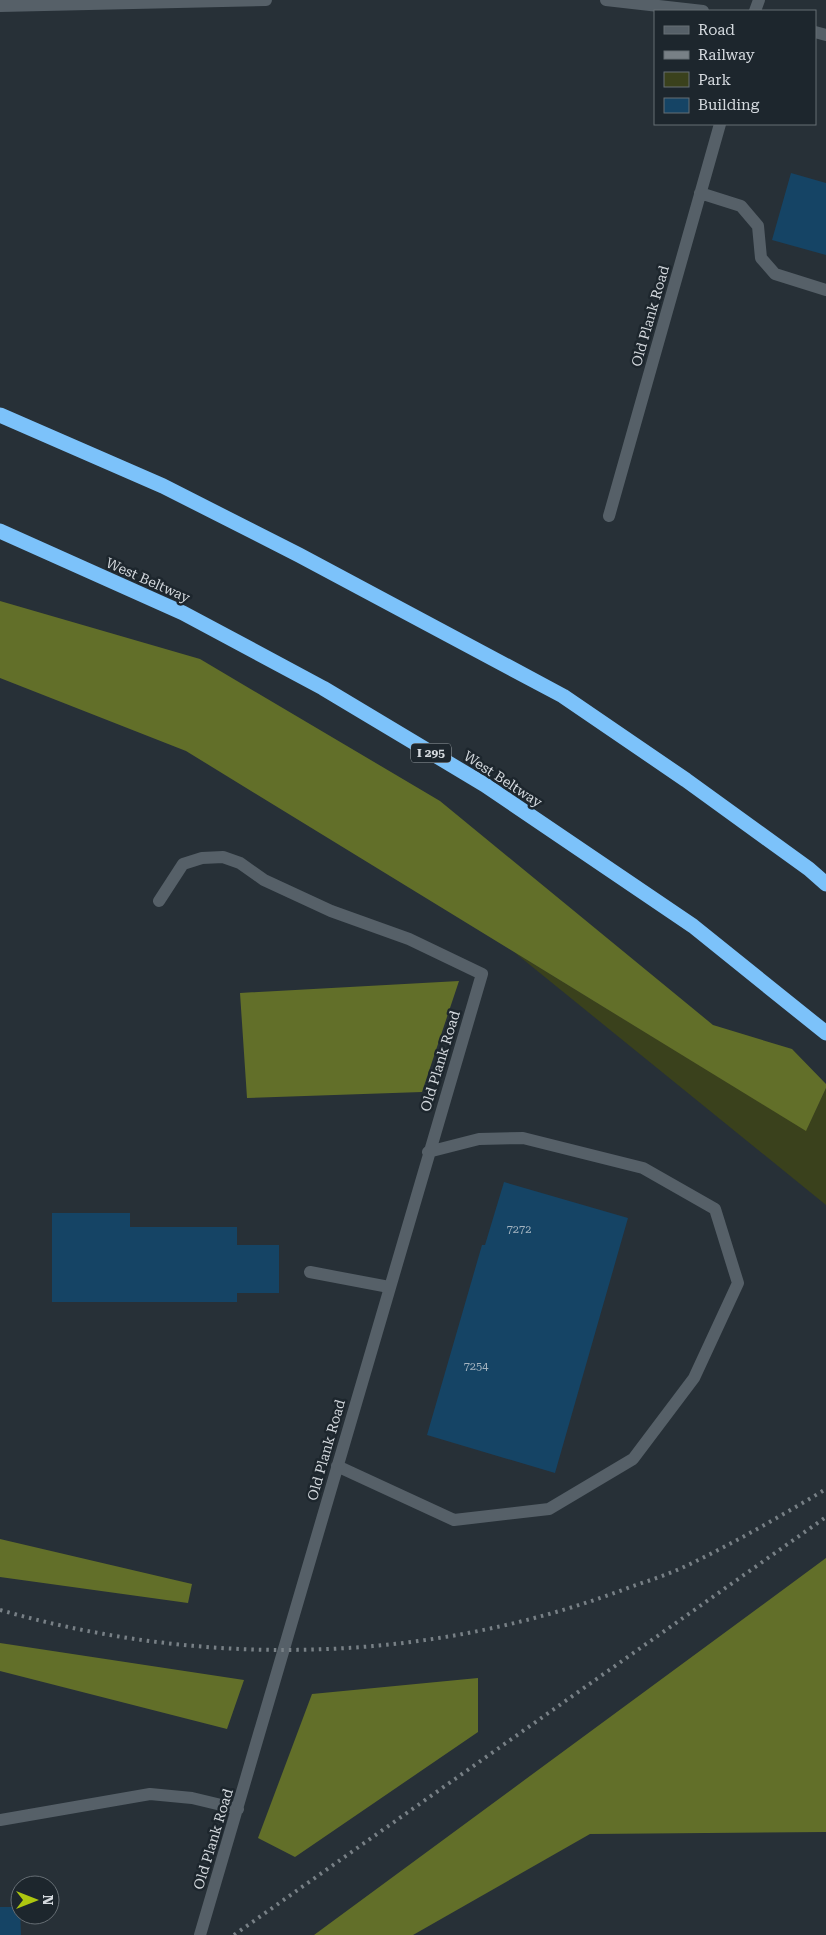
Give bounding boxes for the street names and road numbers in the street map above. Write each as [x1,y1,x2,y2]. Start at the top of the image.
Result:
street label: Old Plank Road [628,264,672,368]
street label: West Beltway [104,554,193,606]
road number: I 295 [411,744,451,762]
street label: West Beltway [461,748,546,811]
street label: Old Plank Road [417,1009,463,1113]
street label: Old Plank Road [304,1398,348,1502]
street label: Old Plank Road [190,1787,236,1891]

